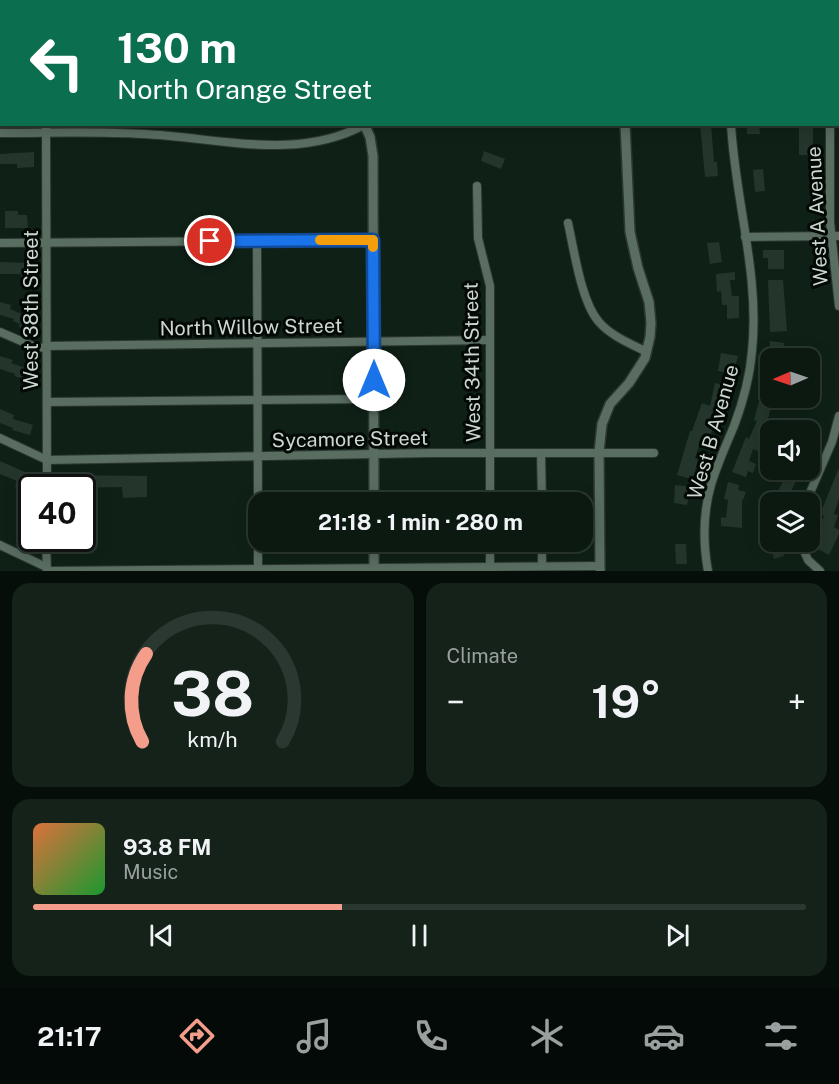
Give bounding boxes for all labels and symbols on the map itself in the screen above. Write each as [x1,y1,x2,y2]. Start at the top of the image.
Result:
street label: West A Avenue [801,146,833,286]
pin [184,215,235,266]
street label: West 38th Street [19,230,43,390]
street label: West 34th Street [459,282,485,442]
street label: North Willow Street [159,313,343,341]
position arrow [342,348,406,412]
north arrow [760,348,820,408]
street label: West B Avenue [682,362,744,502]
street label: Sycamore Street [272,426,428,452]
speed limit sign: 40 [18,474,96,552]

